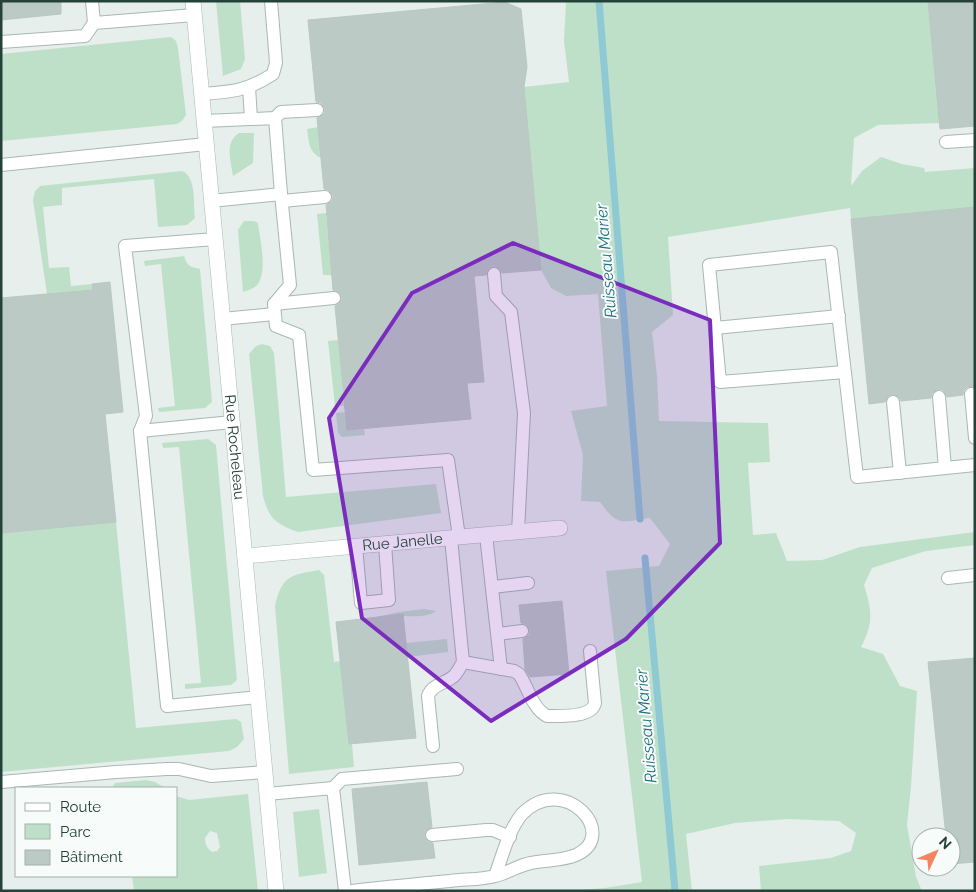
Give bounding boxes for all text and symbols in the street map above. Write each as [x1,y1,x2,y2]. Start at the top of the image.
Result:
water label: Ruisseau Marier [592,203,620,319]
street label: Rue Rocheleau [221,394,248,501]
street label: Rue Janelle [361,529,444,555]
water label: Ruisseau Marier [632,668,660,784]
legend [15,787,178,877]
text: Route [60,798,101,816]
text: Parc [60,823,91,841]
north arrow [911,827,961,877]
text: N [936,834,955,852]
text: Bâtiment [60,848,123,866]

